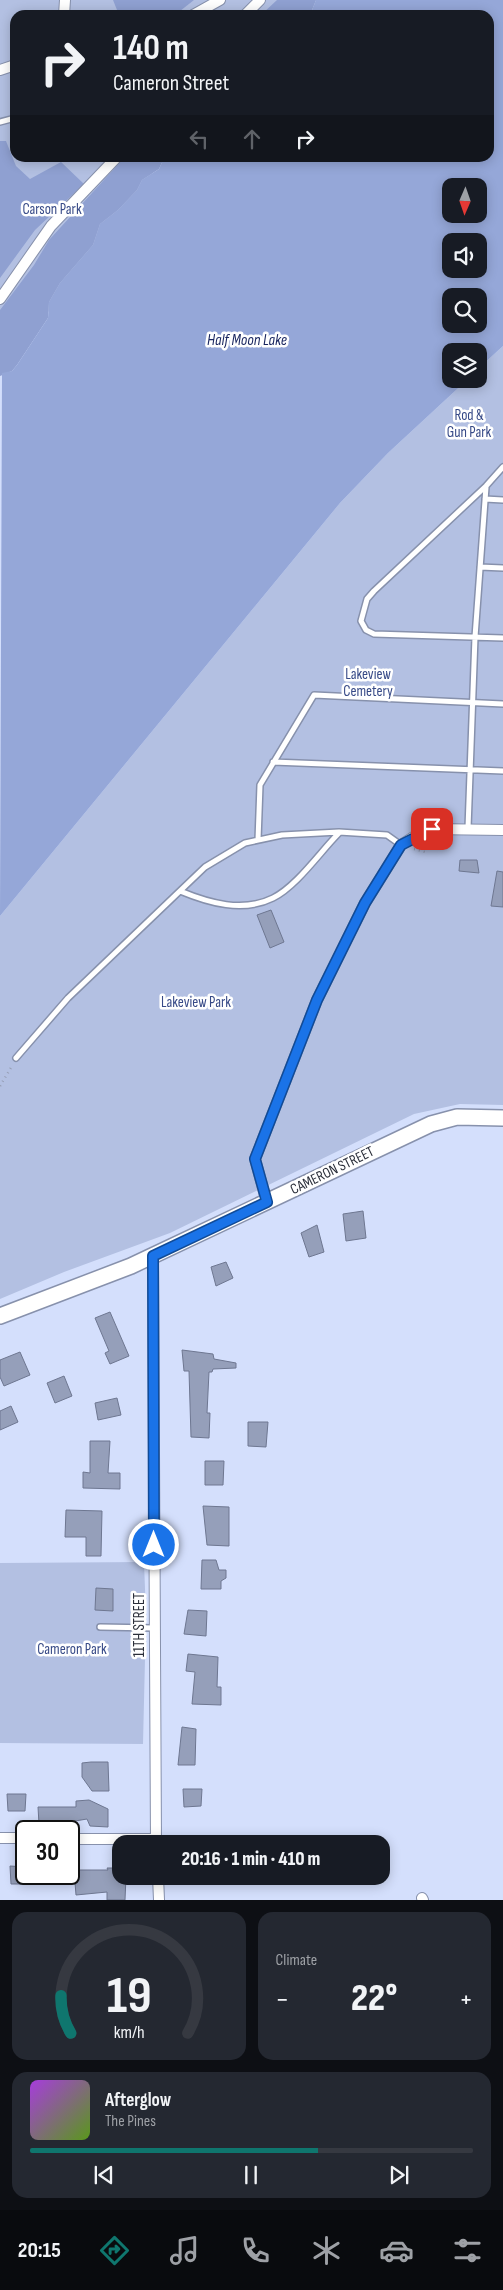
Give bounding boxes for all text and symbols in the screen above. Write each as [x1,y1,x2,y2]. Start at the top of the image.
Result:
text: 140 m [113,27,189,70]
icon: right [30,30,95,95]
text: Cameron Street [113,70,229,97]
icon: left [185,125,213,153]
icon: ahead [238,125,266,153]
icon: right [291,125,319,153]
north arrow [442,178,488,222]
map controls [442,178,487,388]
park label: Carson Park [22,200,82,219]
button: sound [442,233,487,278]
button: search [442,288,487,333]
water label: Half Moon Lake [207,331,287,350]
button: layers [442,343,487,388]
park label: Rod & Gun Park [447,406,492,442]
park label: Lakeview Cemetery [343,665,393,701]
pin [411,808,453,850]
icon: arrive [418,815,446,843]
park label: Lakeview Park [161,993,231,1012]
street label: CAMERON STREET [287,1142,377,1199]
position arrow [127,1518,179,1570]
street label: 11TH STREET [130,1593,149,1657]
park label: Cameron Park [37,1640,107,1659]
speed limit sign: 30 [15,1820,80,1885]
text: 20:16 · 1 min · 410 m [182,1848,320,1871]
text: Climate [276,1951,317,1970]
text: 19 [106,1965,151,2028]
text: 22° [351,1976,397,2021]
text: − [276,1983,289,2016]
text: + [459,1983,473,2016]
text: km/h [113,2022,144,2043]
text: Afterglow [105,2089,171,2112]
text: The Pines [105,2112,156,2131]
icon: previous [90,2161,118,2189]
icon: pause [237,2161,265,2189]
icon: next [385,2161,413,2189]
icon: directions [97,2233,132,2268]
icon: music [167,2233,202,2268]
icon: phone [238,2233,273,2268]
icon: climate [309,2233,344,2268]
icon: car [379,2233,414,2268]
icon: filters [450,2233,485,2268]
text: 20:15 [18,2237,61,2264]

